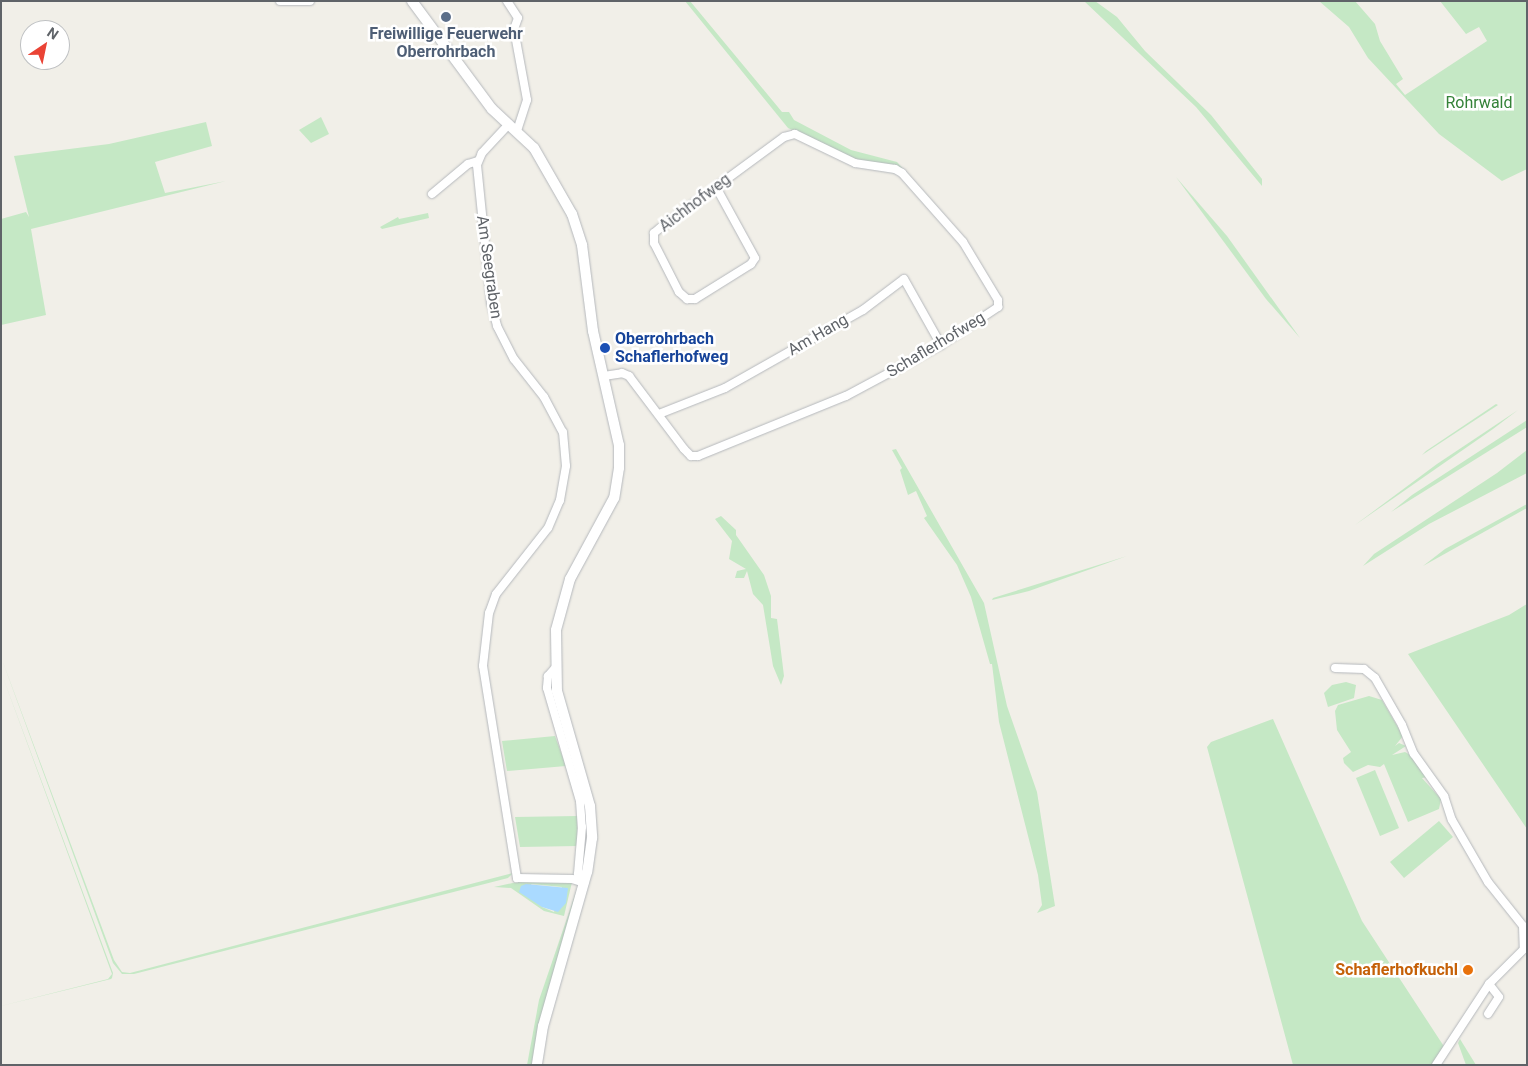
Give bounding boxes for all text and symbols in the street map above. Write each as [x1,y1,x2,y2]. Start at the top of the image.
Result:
marker: Freiwillige Feuerwehr Oberrohrbach [440,11,452,23]
north arrow [20,20,70,70]
text: N [44,24,61,43]
place label: Freiwillige Feuerwehr Oberrohrbach [369,24,523,62]
park label: Rohrwald [1446,93,1512,113]
street label: Aichhofweg [655,170,735,236]
street label: Am Seegraben [472,214,506,320]
street label: Schaflerhofweg [883,308,989,382]
street label: Am Hang [784,310,852,360]
place label: Oberrohrbach Schaflerhofweg [615,329,728,367]
marker: Oberrohrbach Schaflerhofweg [599,342,611,354]
place label: Schaflerhofkuchl [1335,960,1458,980]
marker: Schaflerhofkuchl [1462,964,1474,976]

